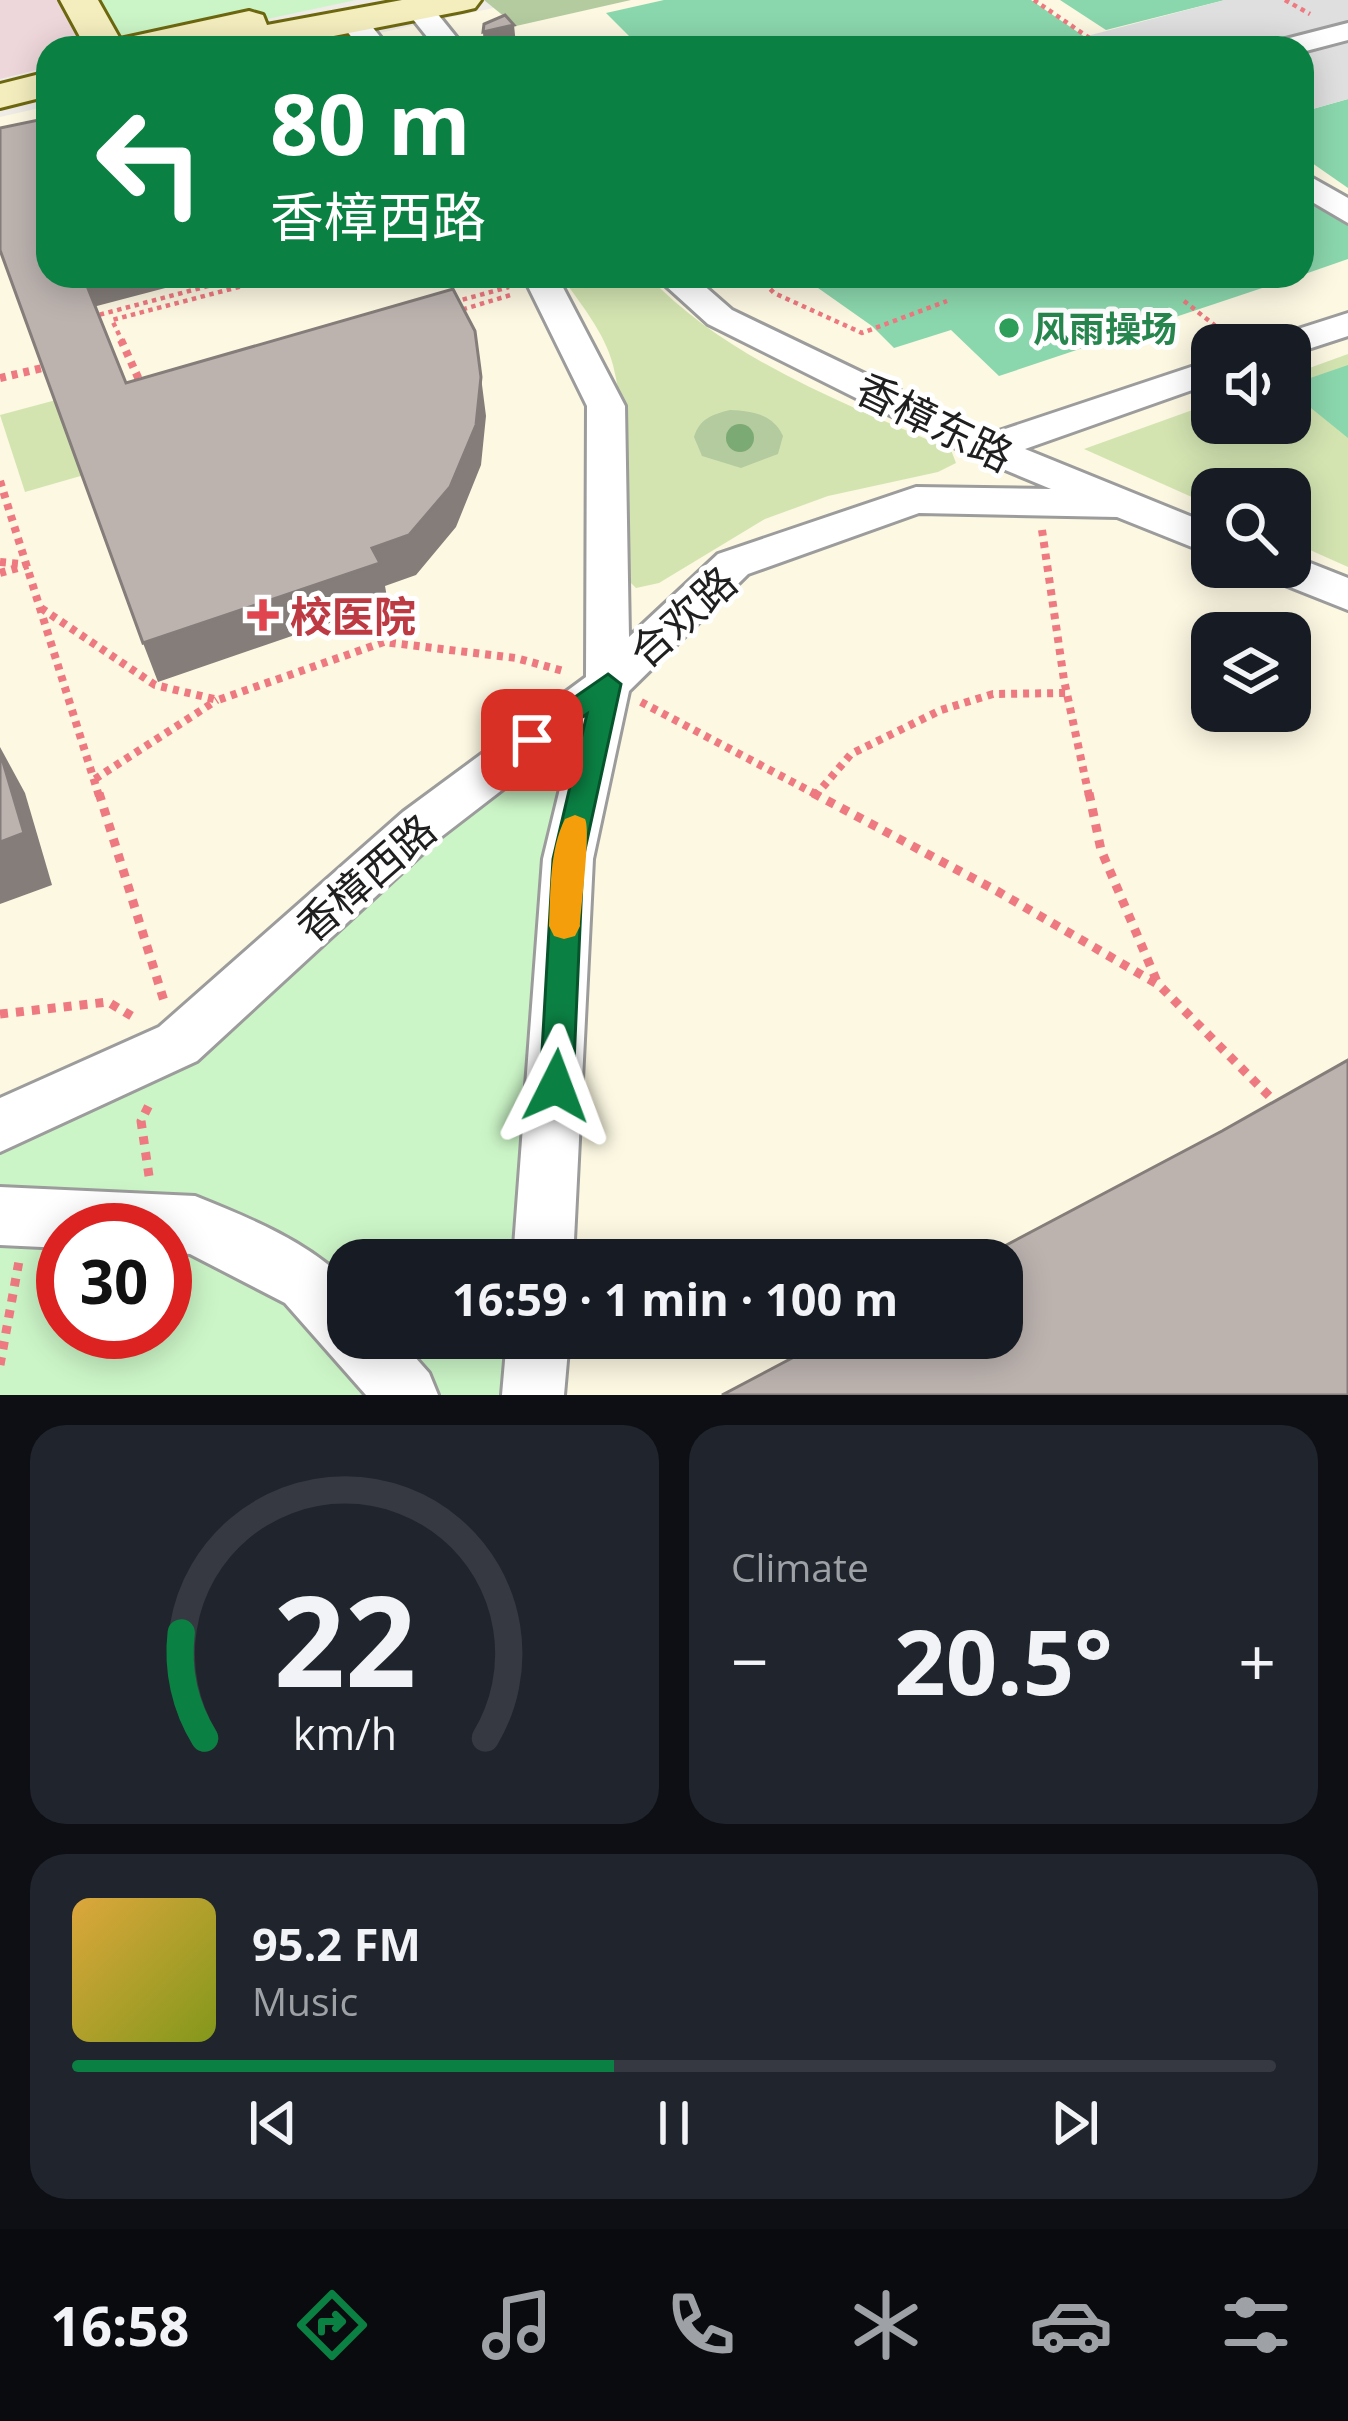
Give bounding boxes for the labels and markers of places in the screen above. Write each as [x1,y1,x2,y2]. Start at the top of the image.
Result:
place label: 风雨操场 [1033,304,1177,353]
marker: 风雨操场 [996,315,1022,341]
place label: 校医院 [290,587,416,644]
marker: 校医院 [247,599,279,631]
pin [481,689,583,791]

